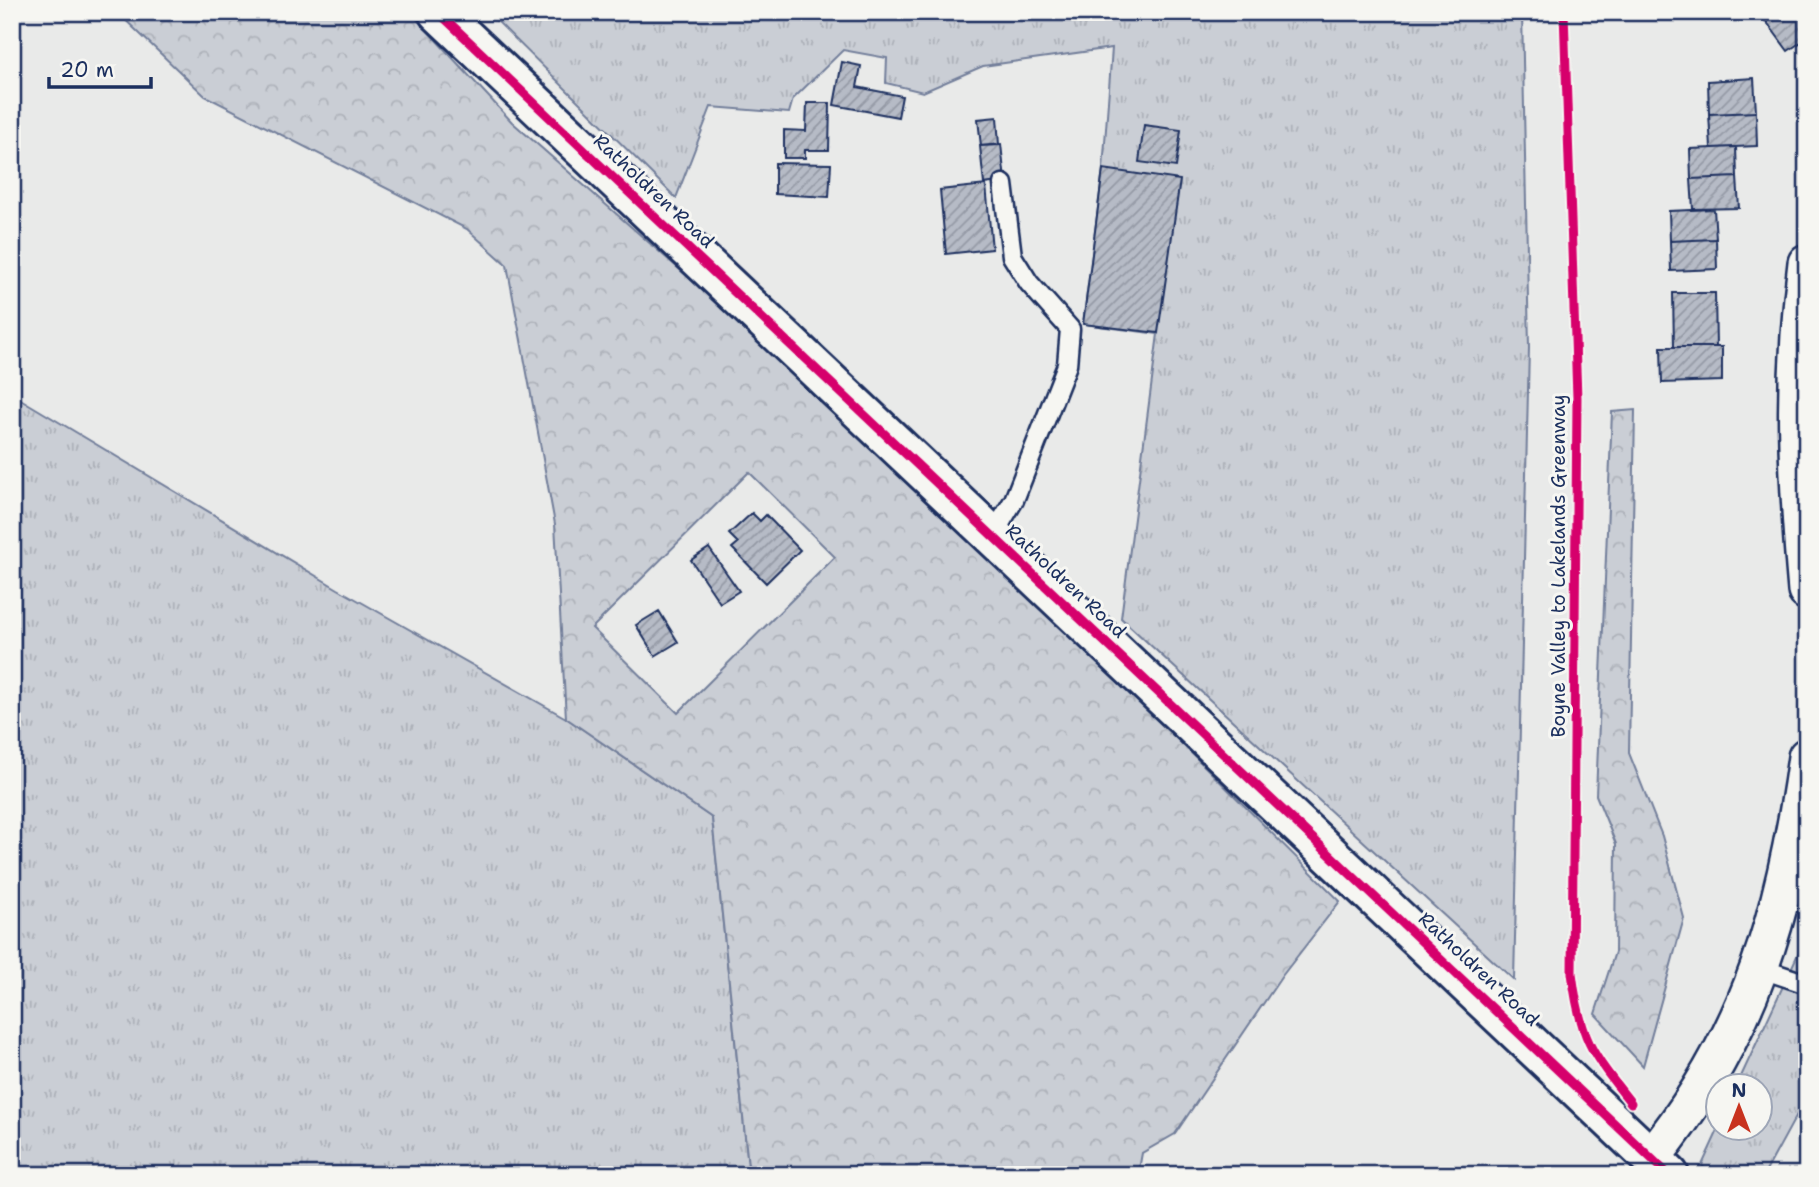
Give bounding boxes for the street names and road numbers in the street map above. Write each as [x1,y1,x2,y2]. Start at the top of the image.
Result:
street label: Ratholdren Road [588,128,720,254]
street label: Boyne Valley to Lakelands Greenway [1546,394,1571,738]
street label: Ratholdren Road [1000,518,1132,644]
street label: Ratholdren Road [1413,906,1545,1032]

